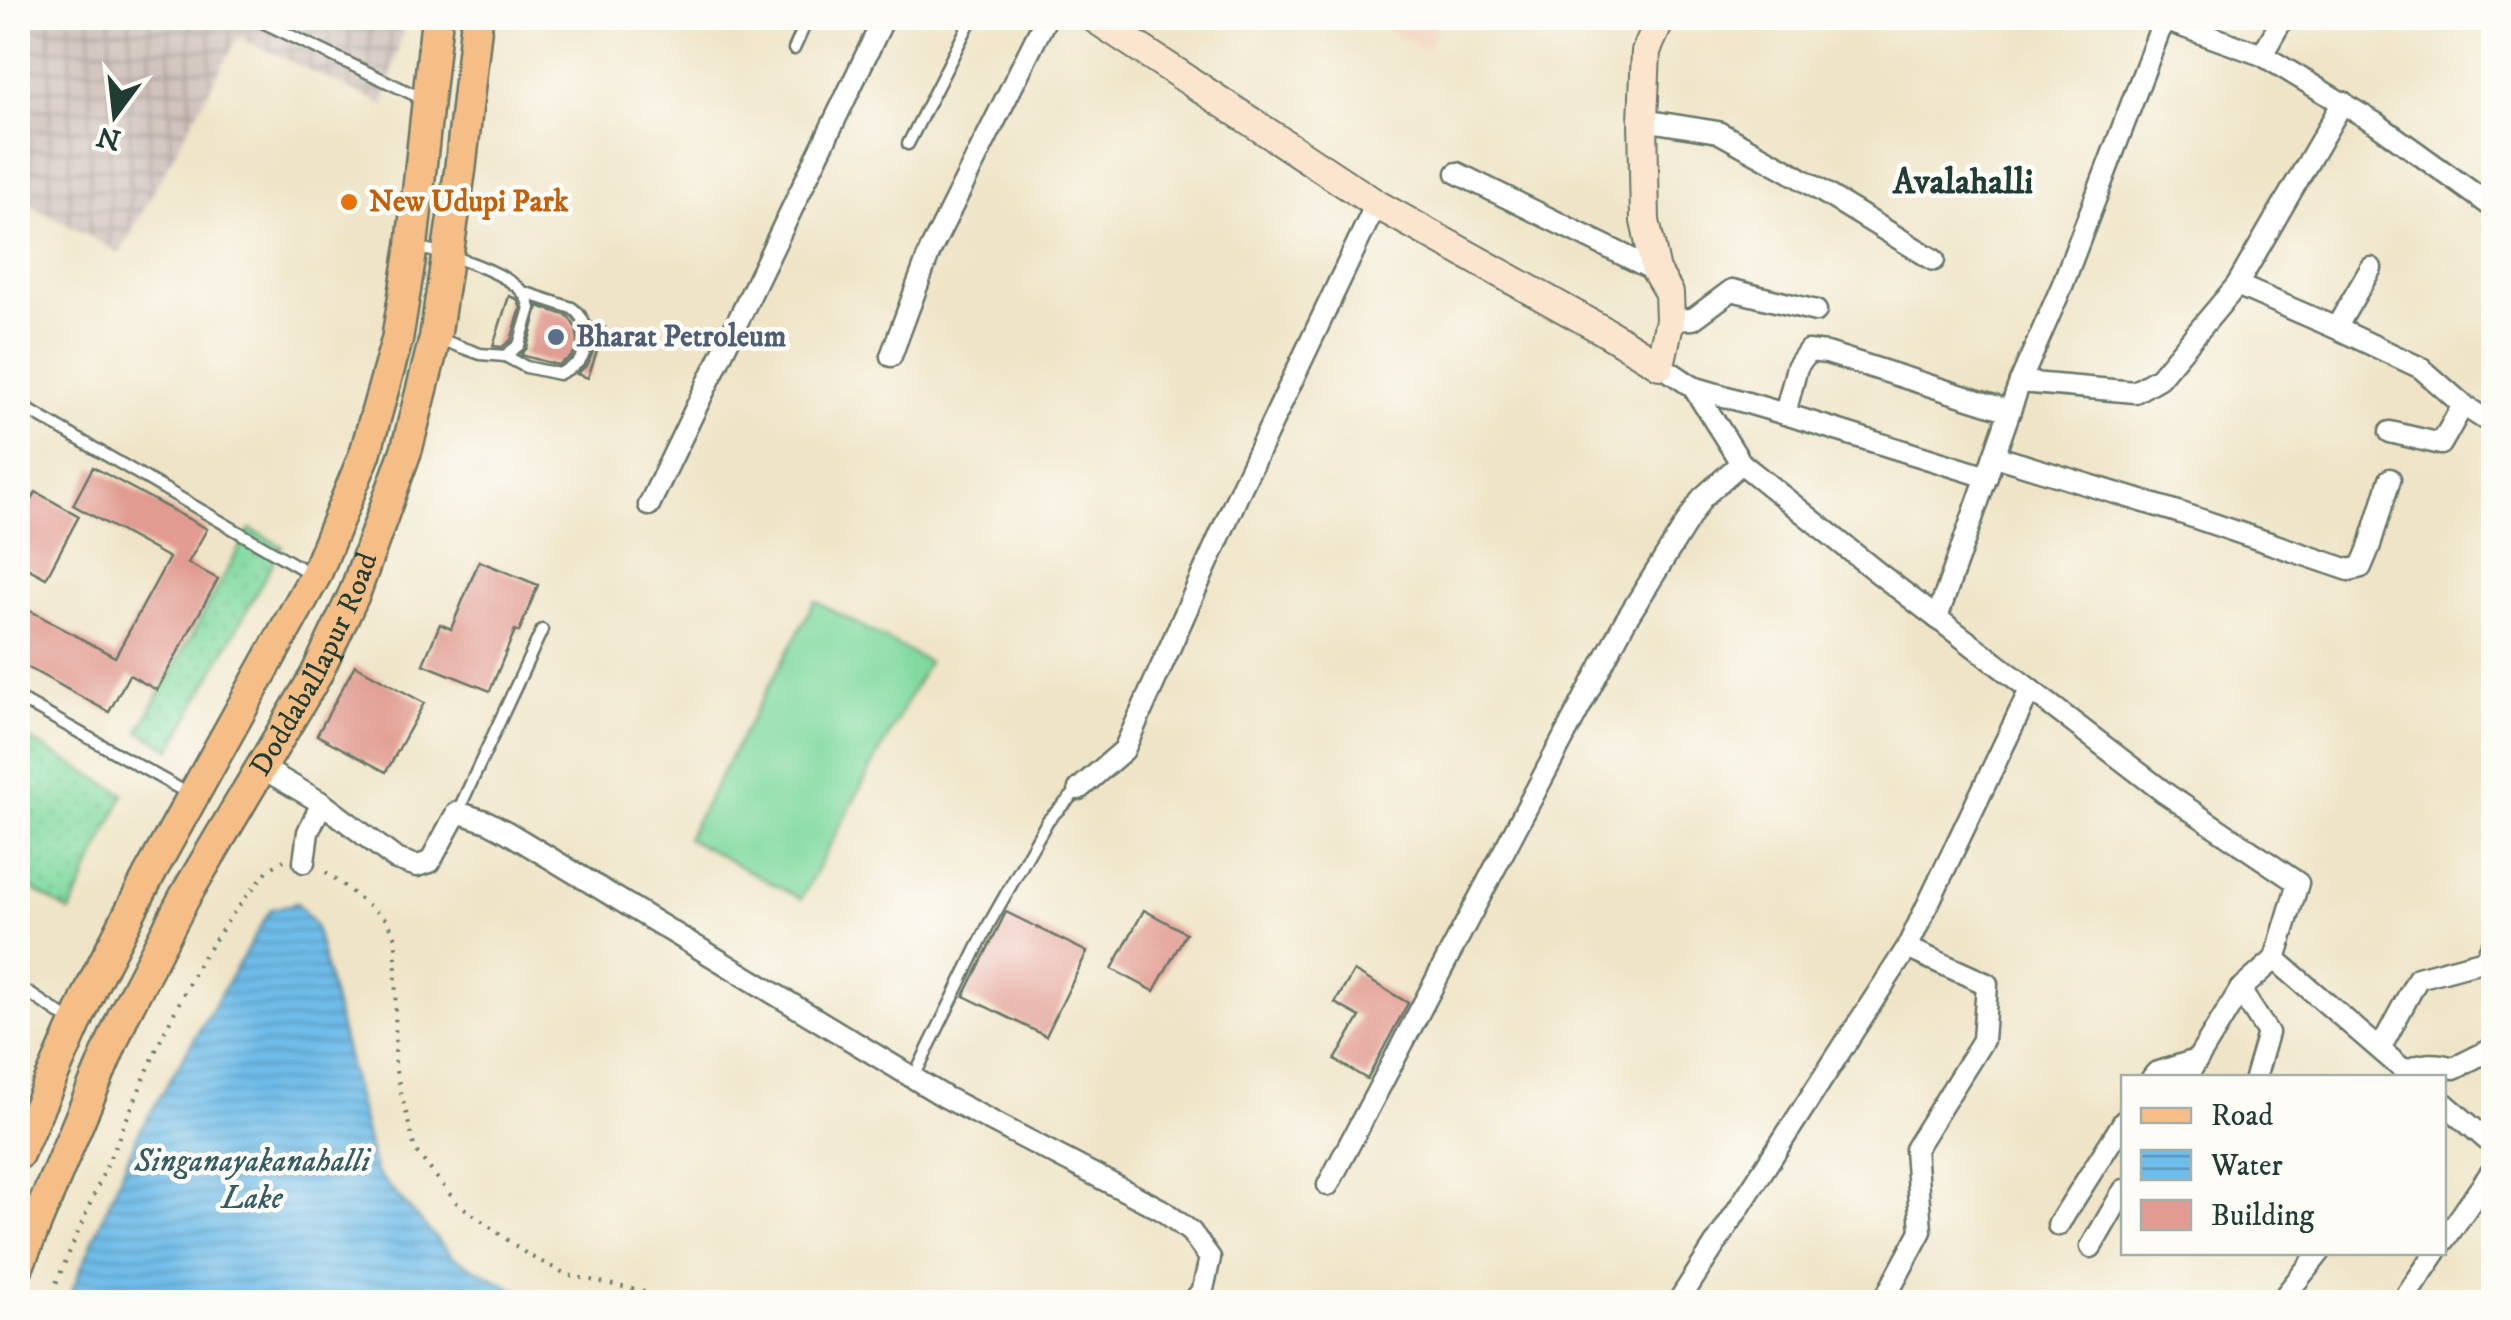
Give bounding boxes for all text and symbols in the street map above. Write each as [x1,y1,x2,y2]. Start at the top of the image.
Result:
north arrow [65,65,165,165]
text: N [93,118,125,158]
district label: Avalahalli [1892,161,2033,205]
place label: New Udupi Park [369,184,569,221]
marker: New Udupi Park [338,191,360,213]
place label: Bharat Petroleum [576,319,787,356]
marker: Bharat Petroleum [545,326,567,348]
street label: Doddaballapur Road [242,548,386,783]
legend [2121,1075,2446,1255]
text: Road [2211,1098,2273,1135]
water label: Singanayakanahalli Lake [133,1142,371,1219]
text: Water [2210,1148,2283,1185]
text: Building [2211,1198,2315,1235]

